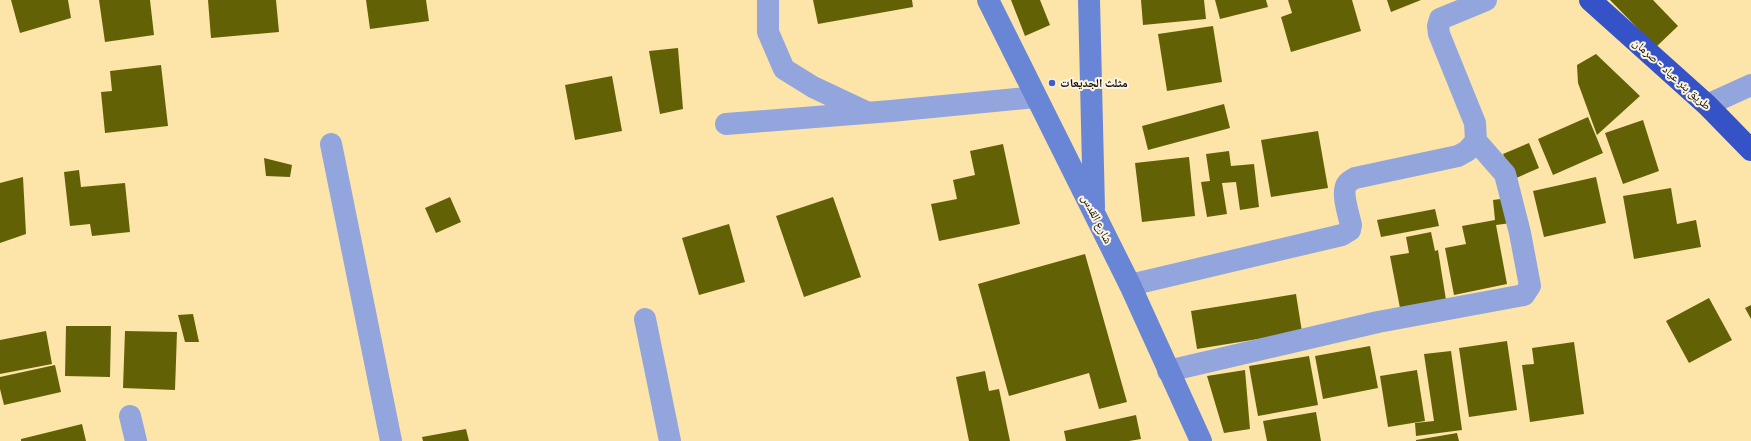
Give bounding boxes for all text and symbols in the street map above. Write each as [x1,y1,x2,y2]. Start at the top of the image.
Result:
street label: طريق بئر عياد - صرمان [1630,35,1714,113]
place label: مثلث الجديعات [1060,76,1128,90]
marker: مثلث الجديعات [1047,78,1057,88]
street label: شارع القدس [1078,192,1115,247]

